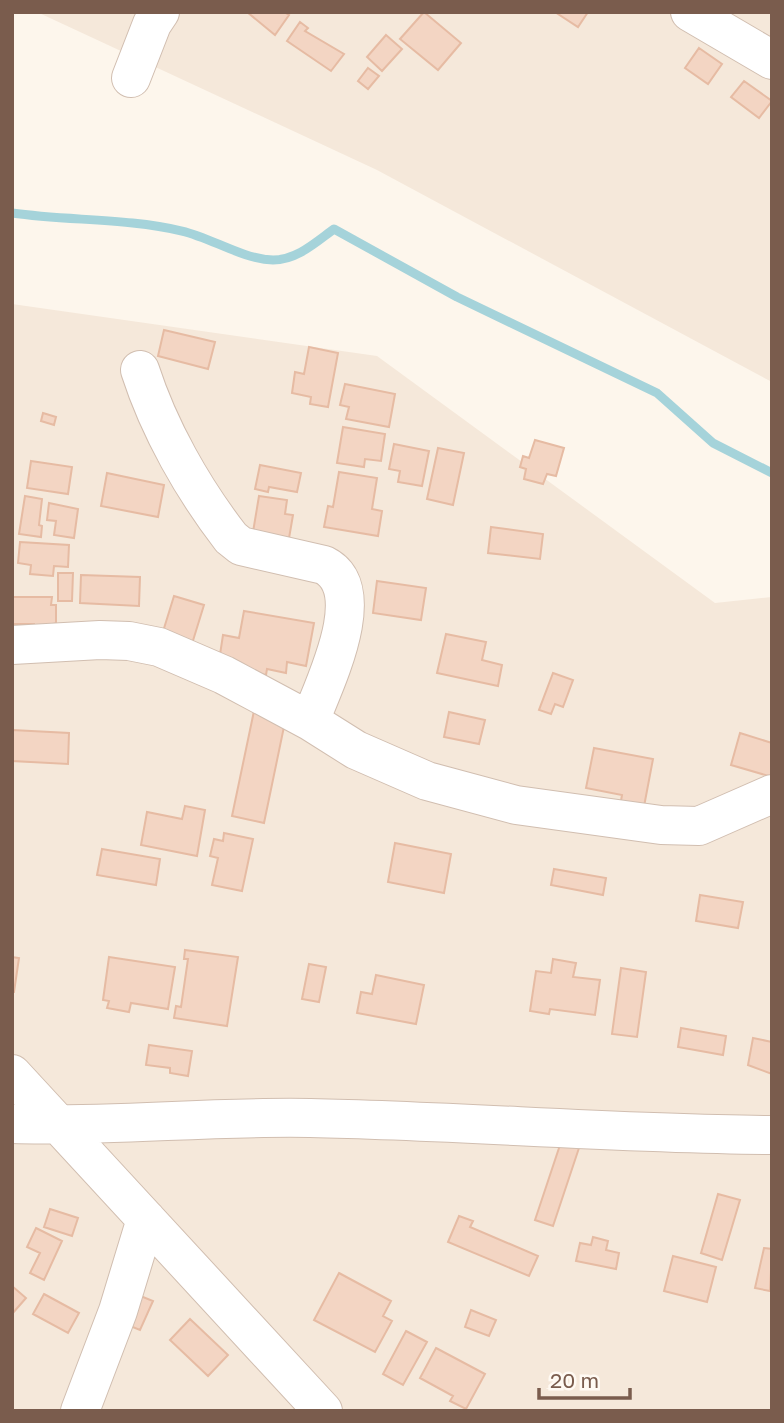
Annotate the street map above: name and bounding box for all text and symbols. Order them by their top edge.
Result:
scale bar [539,1356,630,1400]
text: 20 m [550,1367,599,1393]

